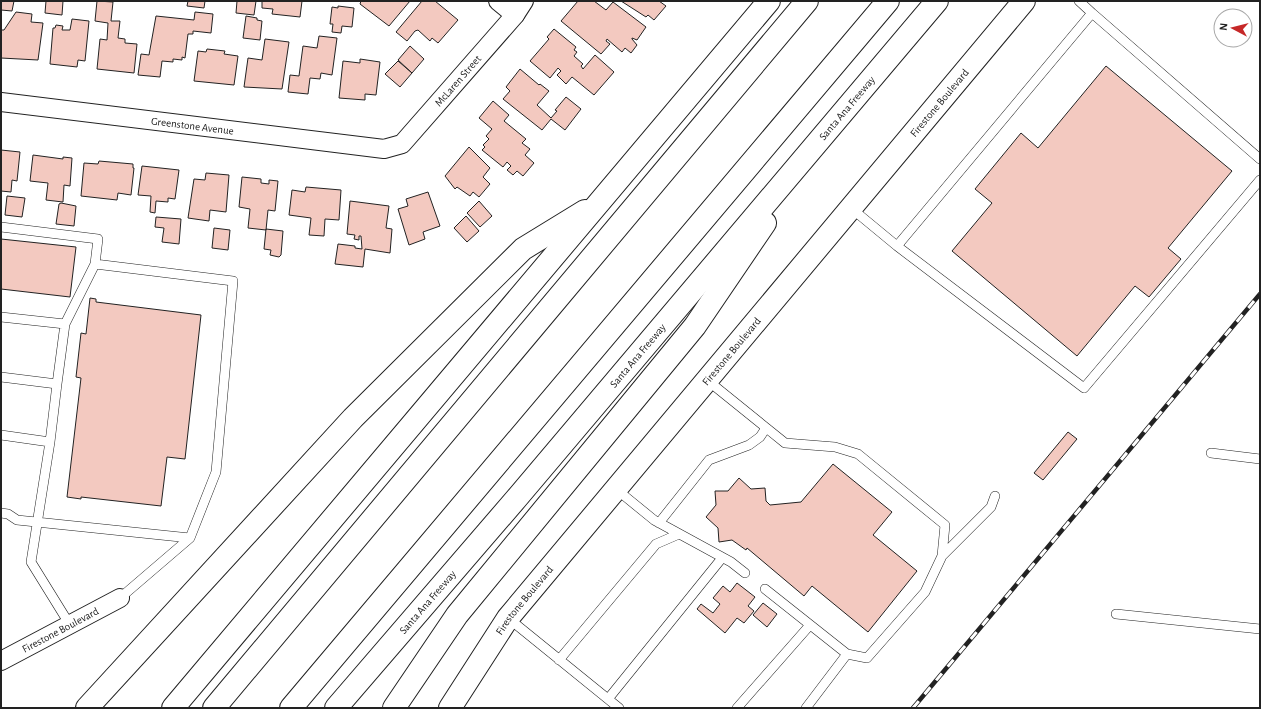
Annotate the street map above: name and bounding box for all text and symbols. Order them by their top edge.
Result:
north arrow [1213,8,1253,48]
text: N [1218,22,1229,31]
street label: McLaren Street [433,53,484,109]
street label: Firestone Boulevard [908,67,971,139]
street label: Santa Ana Freeway [817,74,877,142]
street label: Greenstone Avenue [151,115,234,137]
street label: Firestone Boulevard [700,315,763,387]
street label: Santa Ana Freeway [608,321,668,390]
street label: Firestone Boulevard [494,564,555,637]
street label: Santa Ana Freeway [397,568,458,636]
street label: Firestone Boulevard [20,605,101,655]

